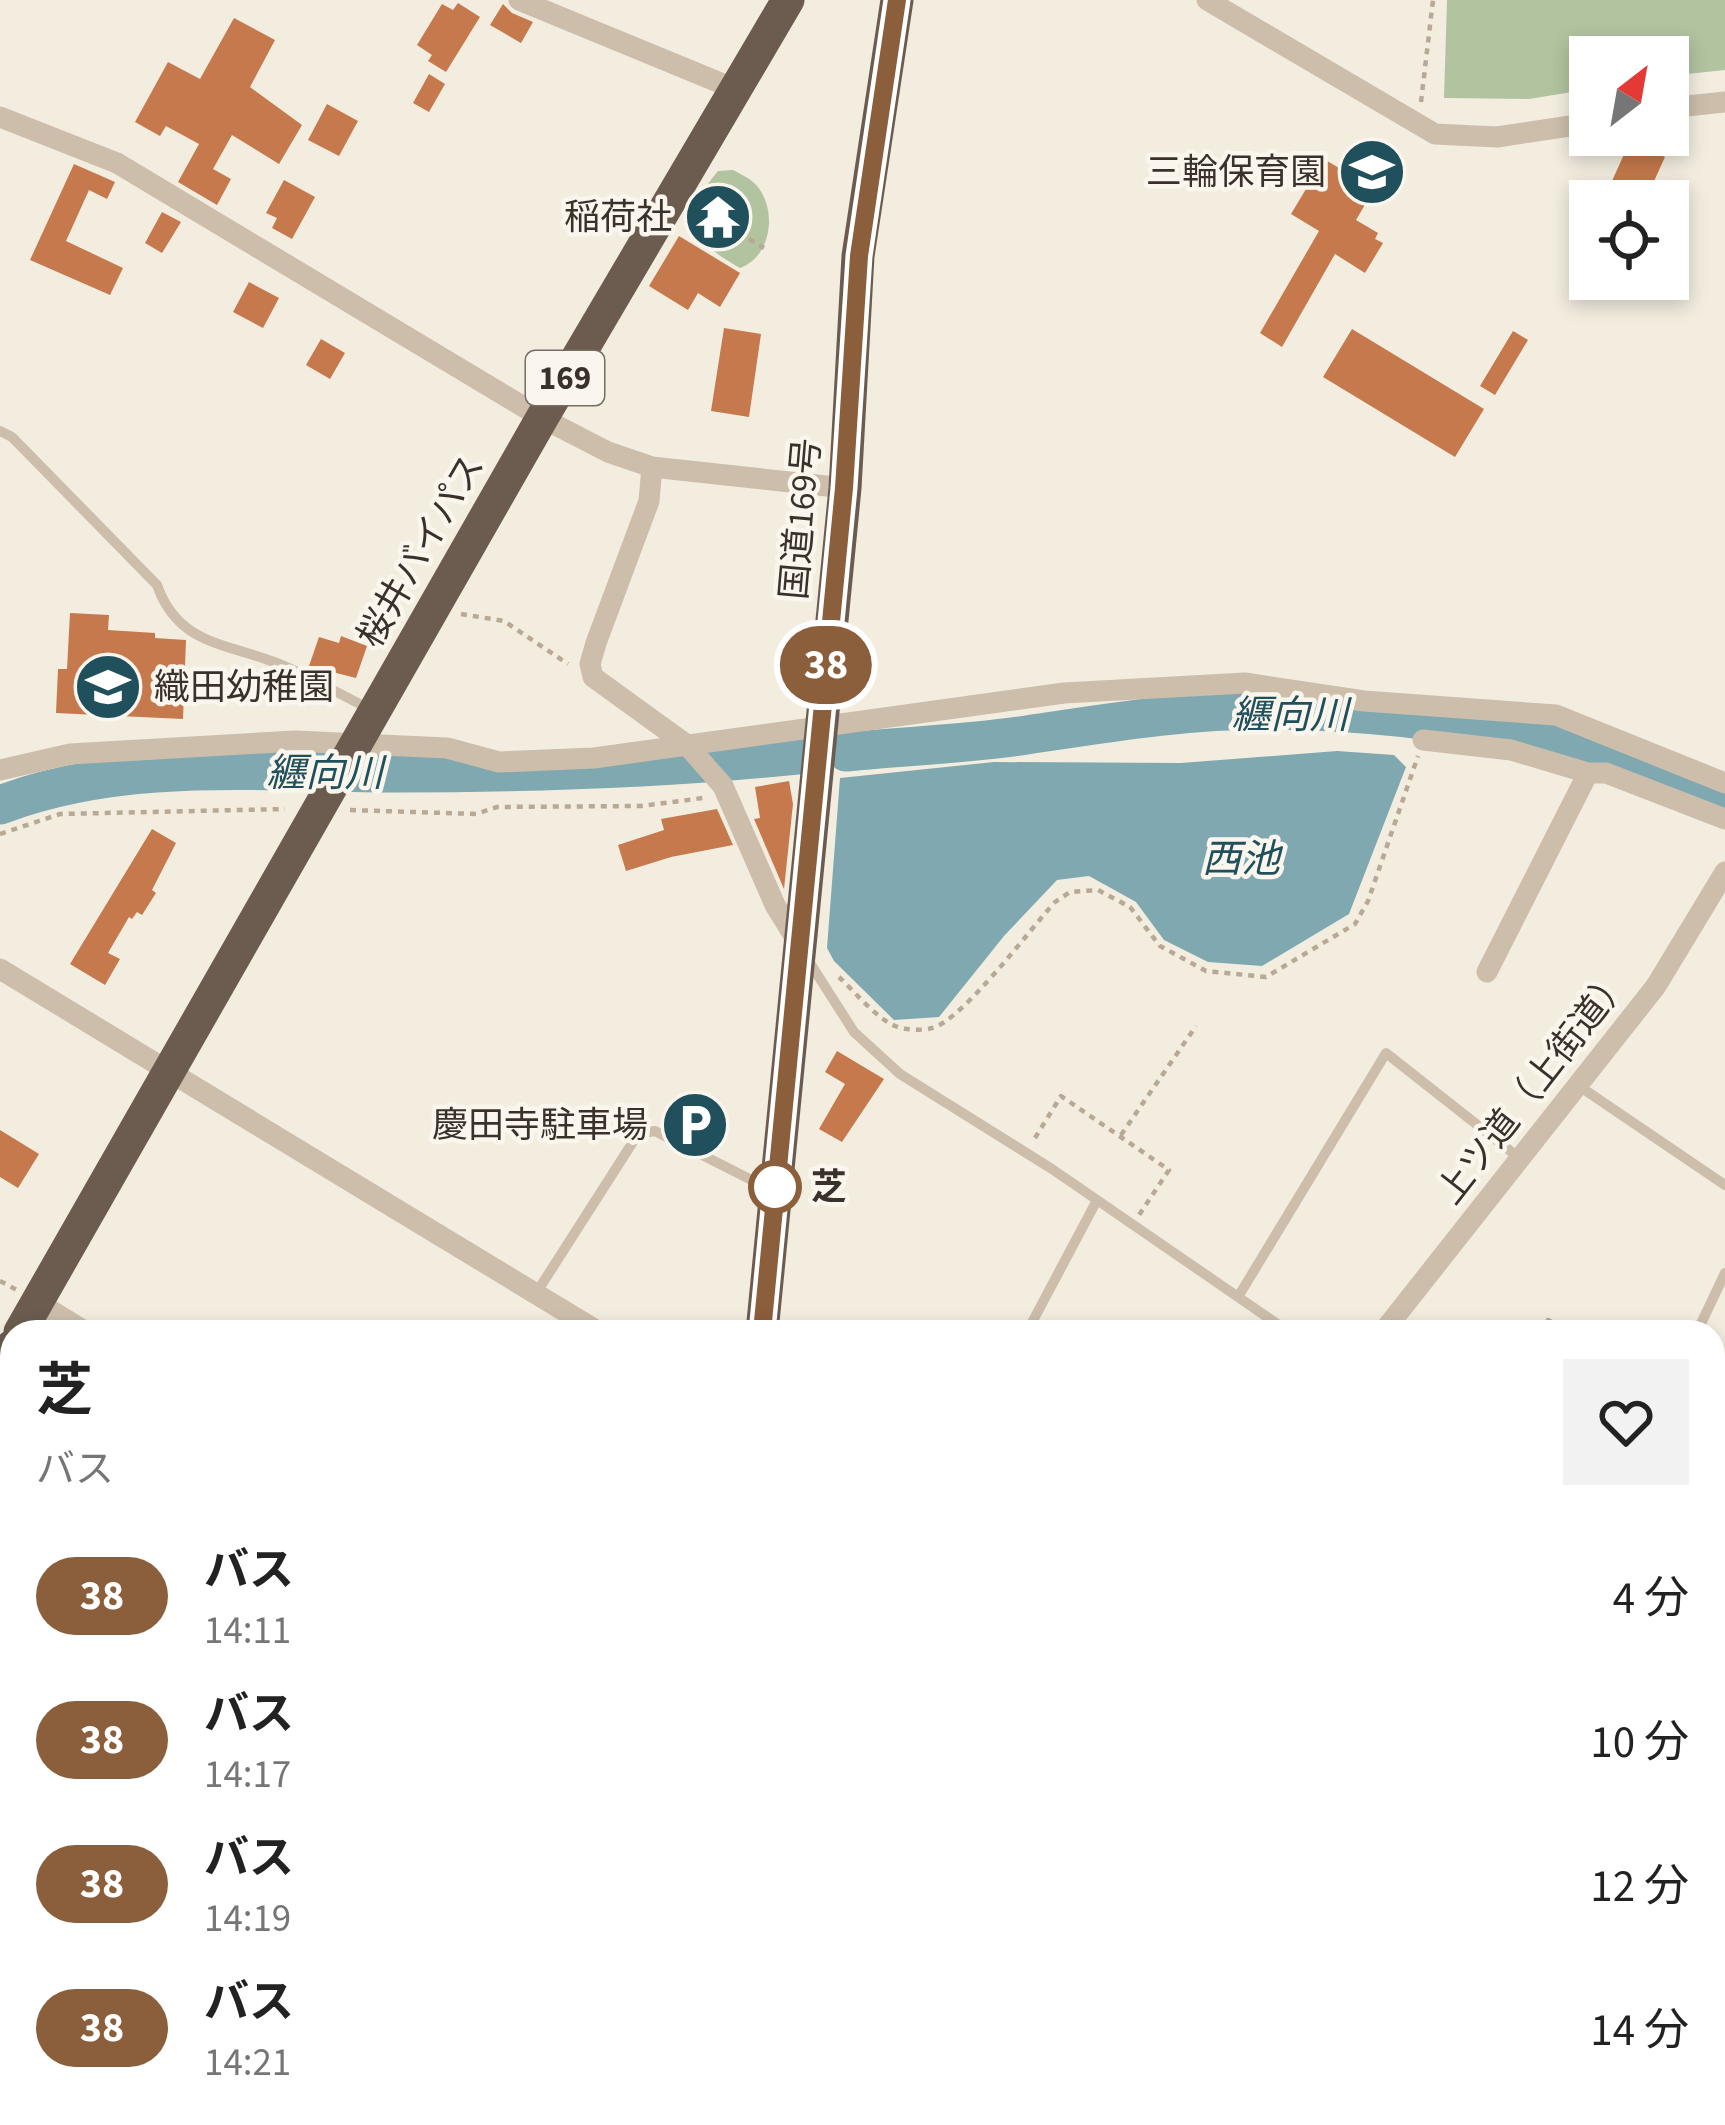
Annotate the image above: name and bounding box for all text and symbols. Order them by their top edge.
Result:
north arrow [1569,36,1689,156]
map controls [1569,36,1689,300]
school or university icon: 三輪保育園 [1337,137,1407,207]
place label: 三輪保育園 [1146,147,1326,198]
button: locate [1569,180,1689,300]
temple icon: 稲荷社 [683,182,753,252]
place label: 稲荷社 [564,192,672,243]
road number: 169 [526,351,604,405]
street label: 国道169号 [769,436,833,602]
street label: 桜井バイパス [345,445,497,657]
line badge: 38 [772,626,880,704]
text: 38 [804,635,848,695]
school or university icon: 織田幼稚園 [73,652,143,722]
place label: 織田幼稚園 [154,662,334,713]
water label: 纒向川 [1231,688,1352,744]
water label: 纒向川 [266,746,387,802]
water label: 西池 [1202,832,1284,888]
street label: 上ツ道（上街道） [1425,957,1643,1215]
parking icon: 慶田寺駐車場 [660,1090,730,1160]
place label: 慶田寺駐車場 [432,1100,648,1151]
marker: 芝 [750,1162,800,1212]
place label: 芝 [811,1162,847,1213]
text: 芝 [36,1351,93,1432]
button: heart [1563,1359,1689,1485]
text: バス [36,1442,114,1498]
text: バス [204,1539,294,1603]
text: 38 [80,1566,124,1626]
text: 4 分 [1613,1567,1689,1631]
text: 14:11 [204,1603,291,1659]
text: バス [204,1683,294,1747]
text: 38 [80,1710,124,1770]
text: 10 分 [1590,1711,1689,1775]
text: 14:17 [204,1747,291,1803]
text: バス [204,1827,294,1891]
text: 38 [80,1854,124,1914]
text: 12 分 [1590,1855,1689,1919]
text: 14:19 [204,1891,291,1947]
text: バス [204,1971,294,2035]
text: 38 [80,1998,124,2058]
text: 14 分 [1590,1999,1689,2063]
text: 14:21 [204,2035,291,2091]

